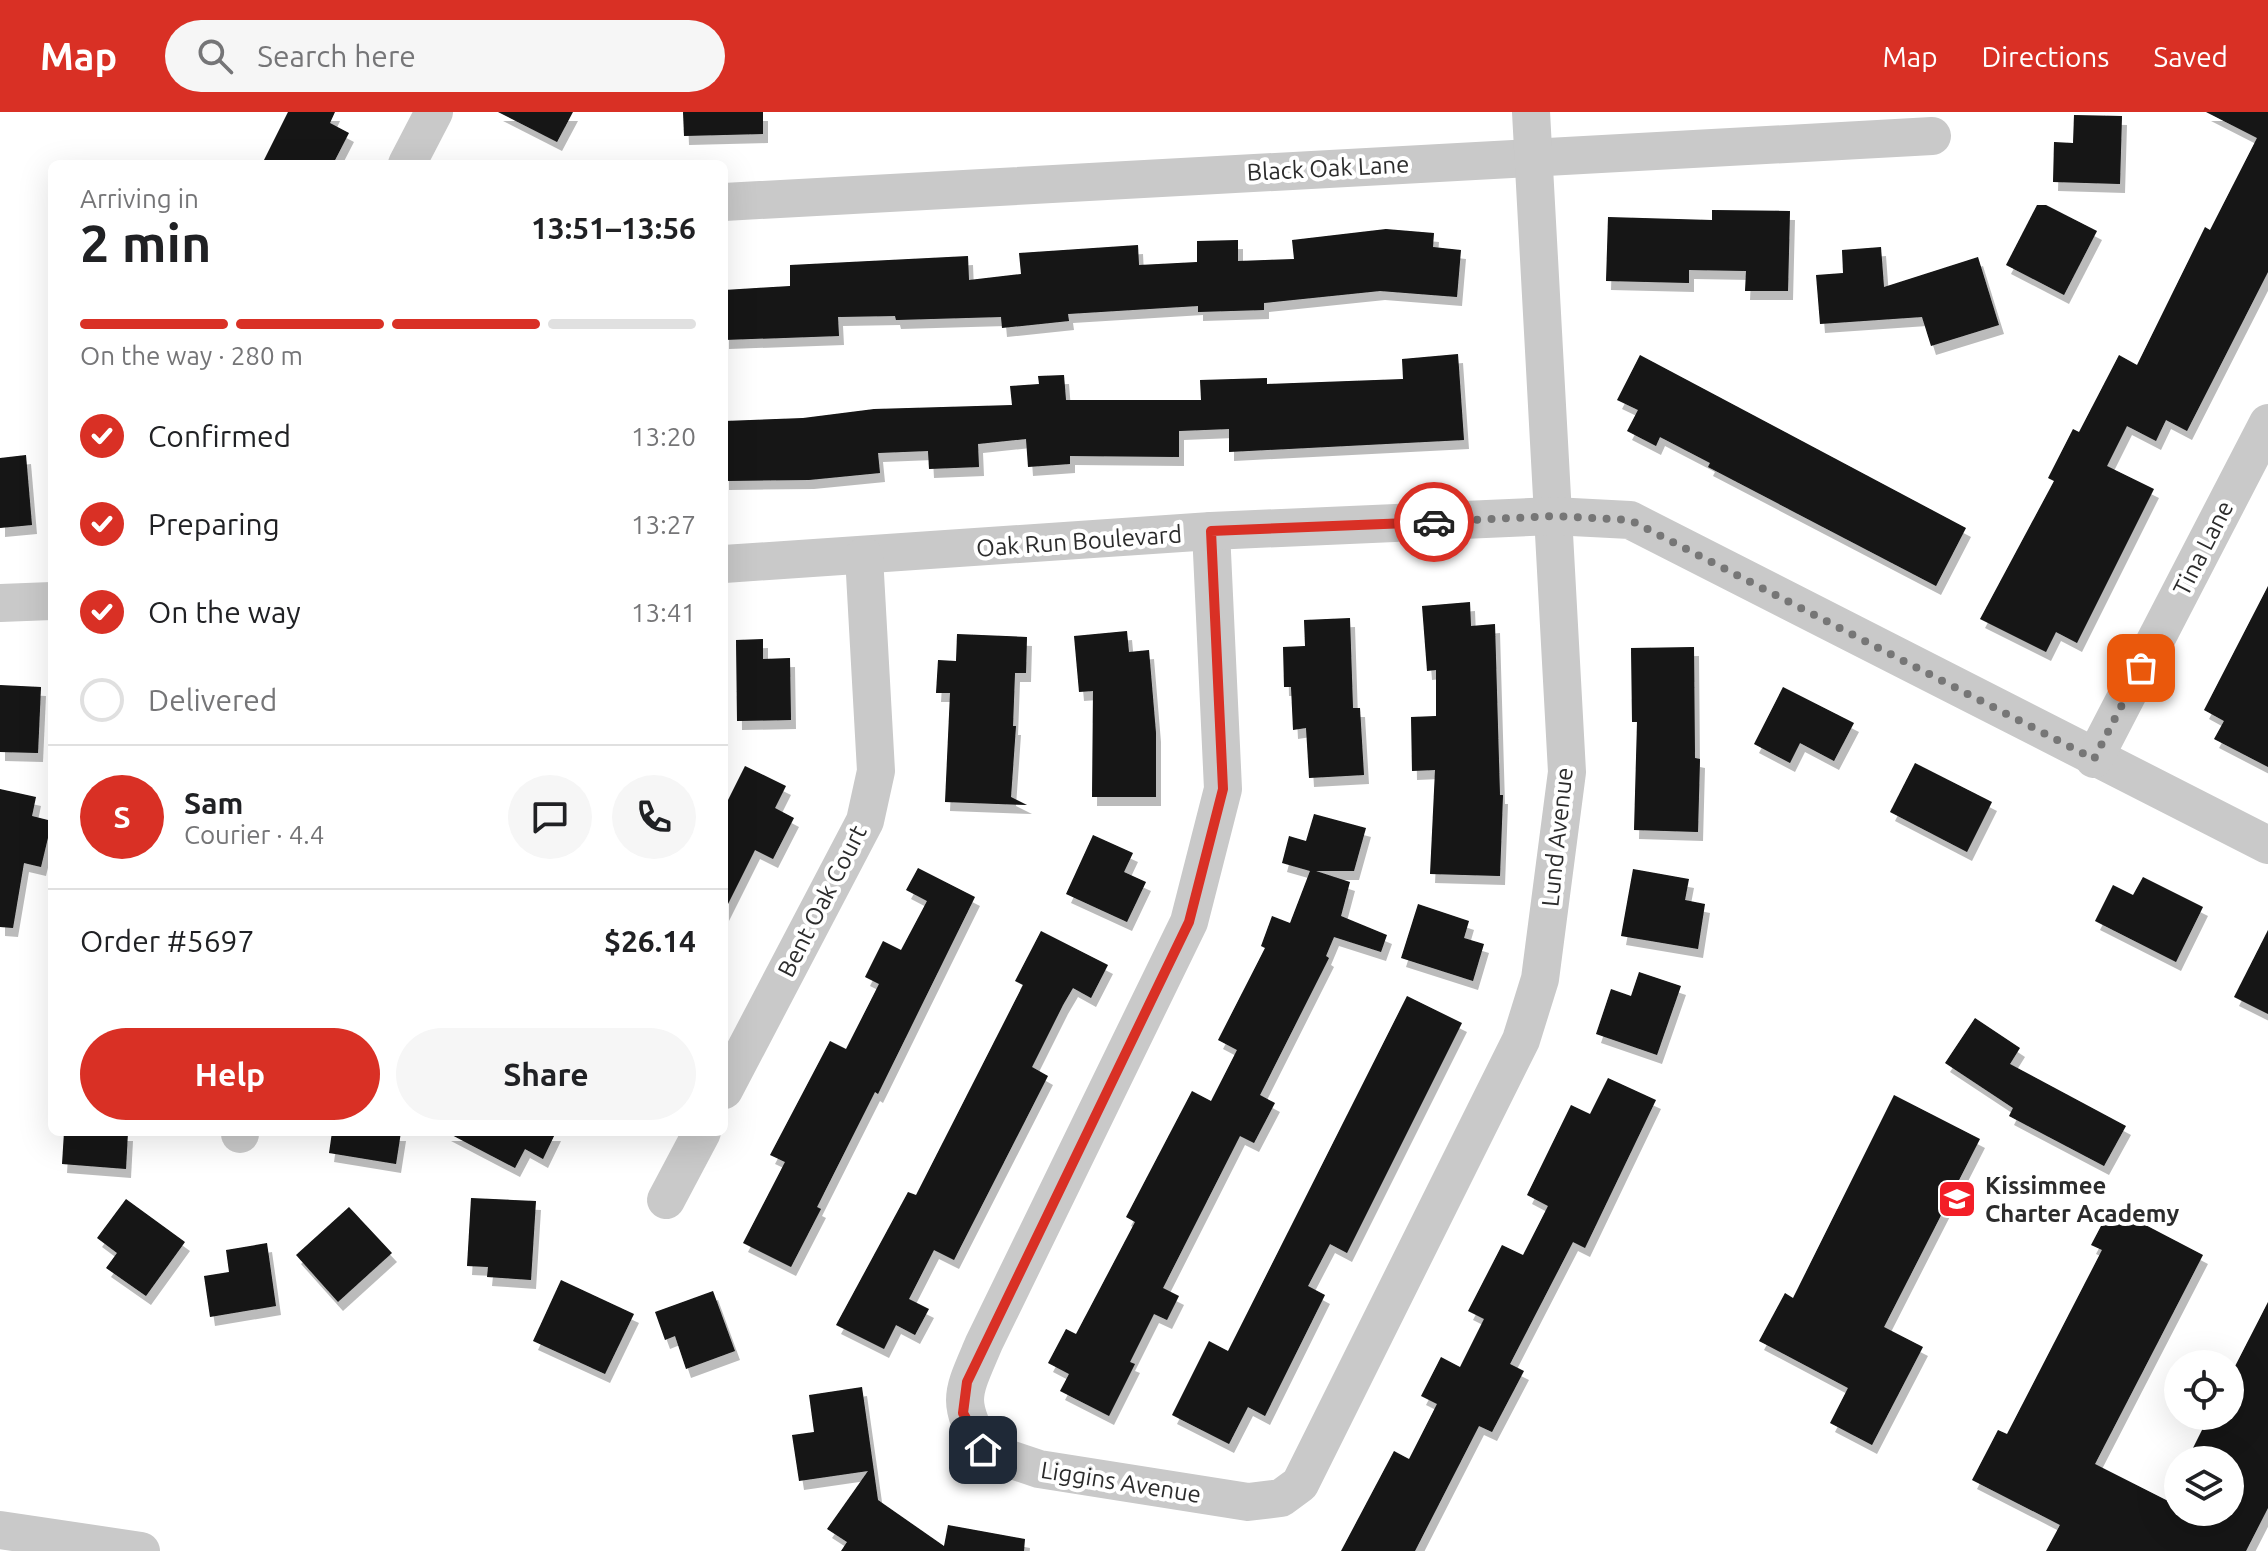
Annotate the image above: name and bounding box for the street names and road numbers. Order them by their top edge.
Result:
street label: Black Oak Lane [1246,150,1410,186]
street label: Tina Lane [2168,496,2238,600]
street label: Oak Run Boulevard [975,520,1183,562]
street label: Lund Avenue [1536,766,1578,908]
street label: Bent Oak Court [772,820,872,981]
street label: Liggins Avenue [1039,1456,1203,1508]

